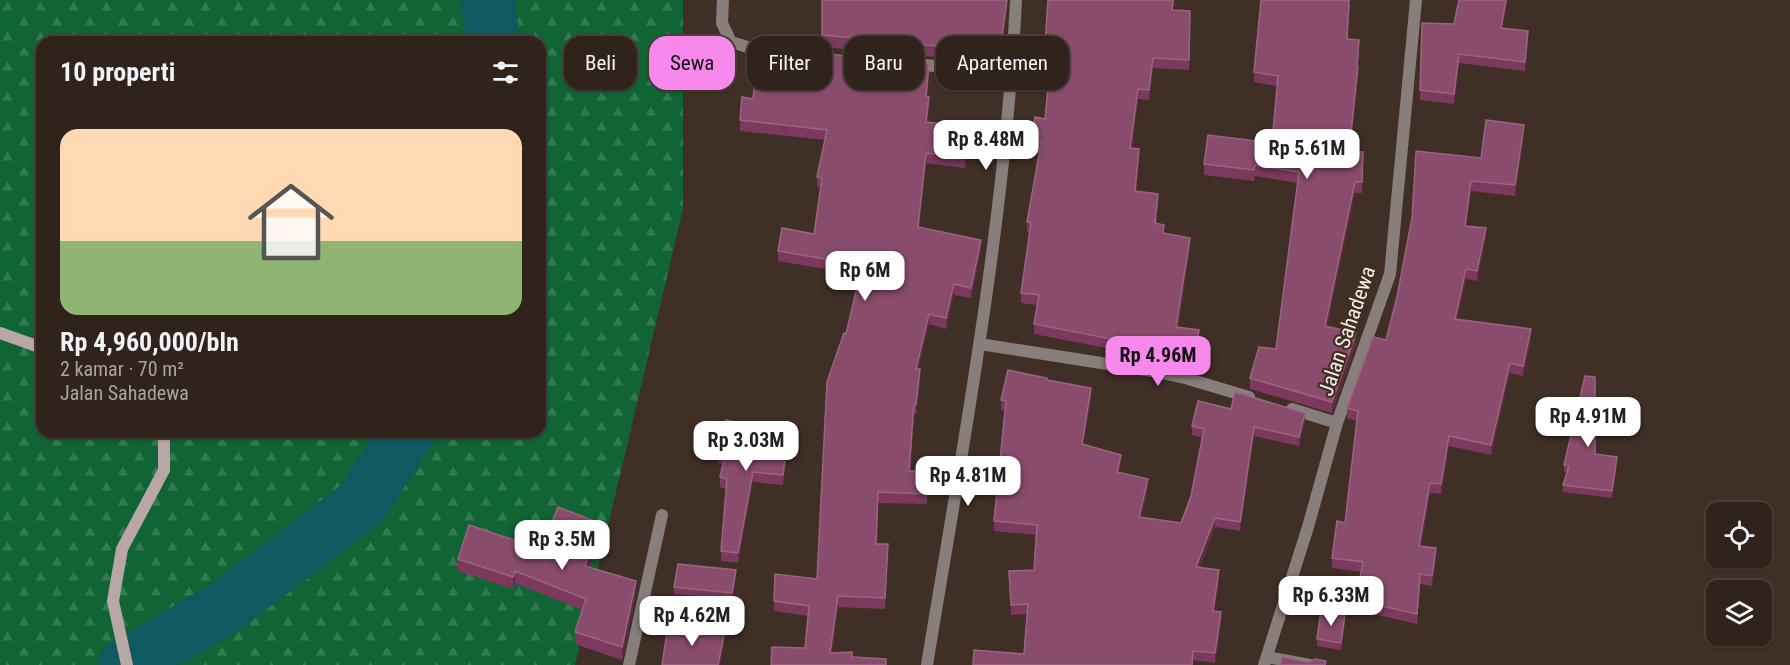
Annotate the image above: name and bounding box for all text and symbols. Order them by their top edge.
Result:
chip: Beli [564,36,637,90]
chip: Sewa [649,36,735,90]
chip: Filter [747,36,832,90]
chip: Baru [844,36,924,90]
chip: Apartemen [936,36,1069,90]
icon: filters [489,56,522,89]
text: 10 properti [60,57,175,87]
pin: Rp 8.48M [924,120,1048,171]
text: Rp 8.48M [948,127,1024,151]
pin: Rp 5.61M [1245,129,1369,180]
text: Rp 5.61M [1269,136,1345,160]
icon: home [237,168,345,276]
pin: Rp 6M [823,251,907,302]
text: Rp 6M [840,258,890,282]
street label: Jalan Sahadewa [1314,263,1380,399]
text: Rp 4,960,000/bln [60,327,239,357]
pin: Rp 4.96M [1096,336,1220,387]
text: Rp 4.96M [1120,343,1196,367]
text: 2 kamar · 70 m² [60,357,184,381]
text: Jalan Sahadewa [60,381,189,405]
pin: Rp 4.91M [1526,397,1650,448]
text: Rp 4.91M [1550,404,1626,428]
pin: Rp 3.03M [684,421,808,472]
text: Rp 3.03M [708,428,784,452]
pin: Rp 4.81M [906,456,1030,507]
text: Rp 4.81M [930,463,1006,487]
map controls [1706,502,1772,646]
button: locate [1706,502,1772,568]
pin: Rp 3.5M [507,520,617,571]
text: Rp 3.5M [529,527,595,551]
pin: Rp 6.33M [1269,576,1393,627]
button: layers [1706,580,1772,646]
text: Rp 6.33M [1293,583,1369,607]
pin: Rp 4.62M [630,596,754,647]
text: Rp 4.62M [654,603,730,627]

